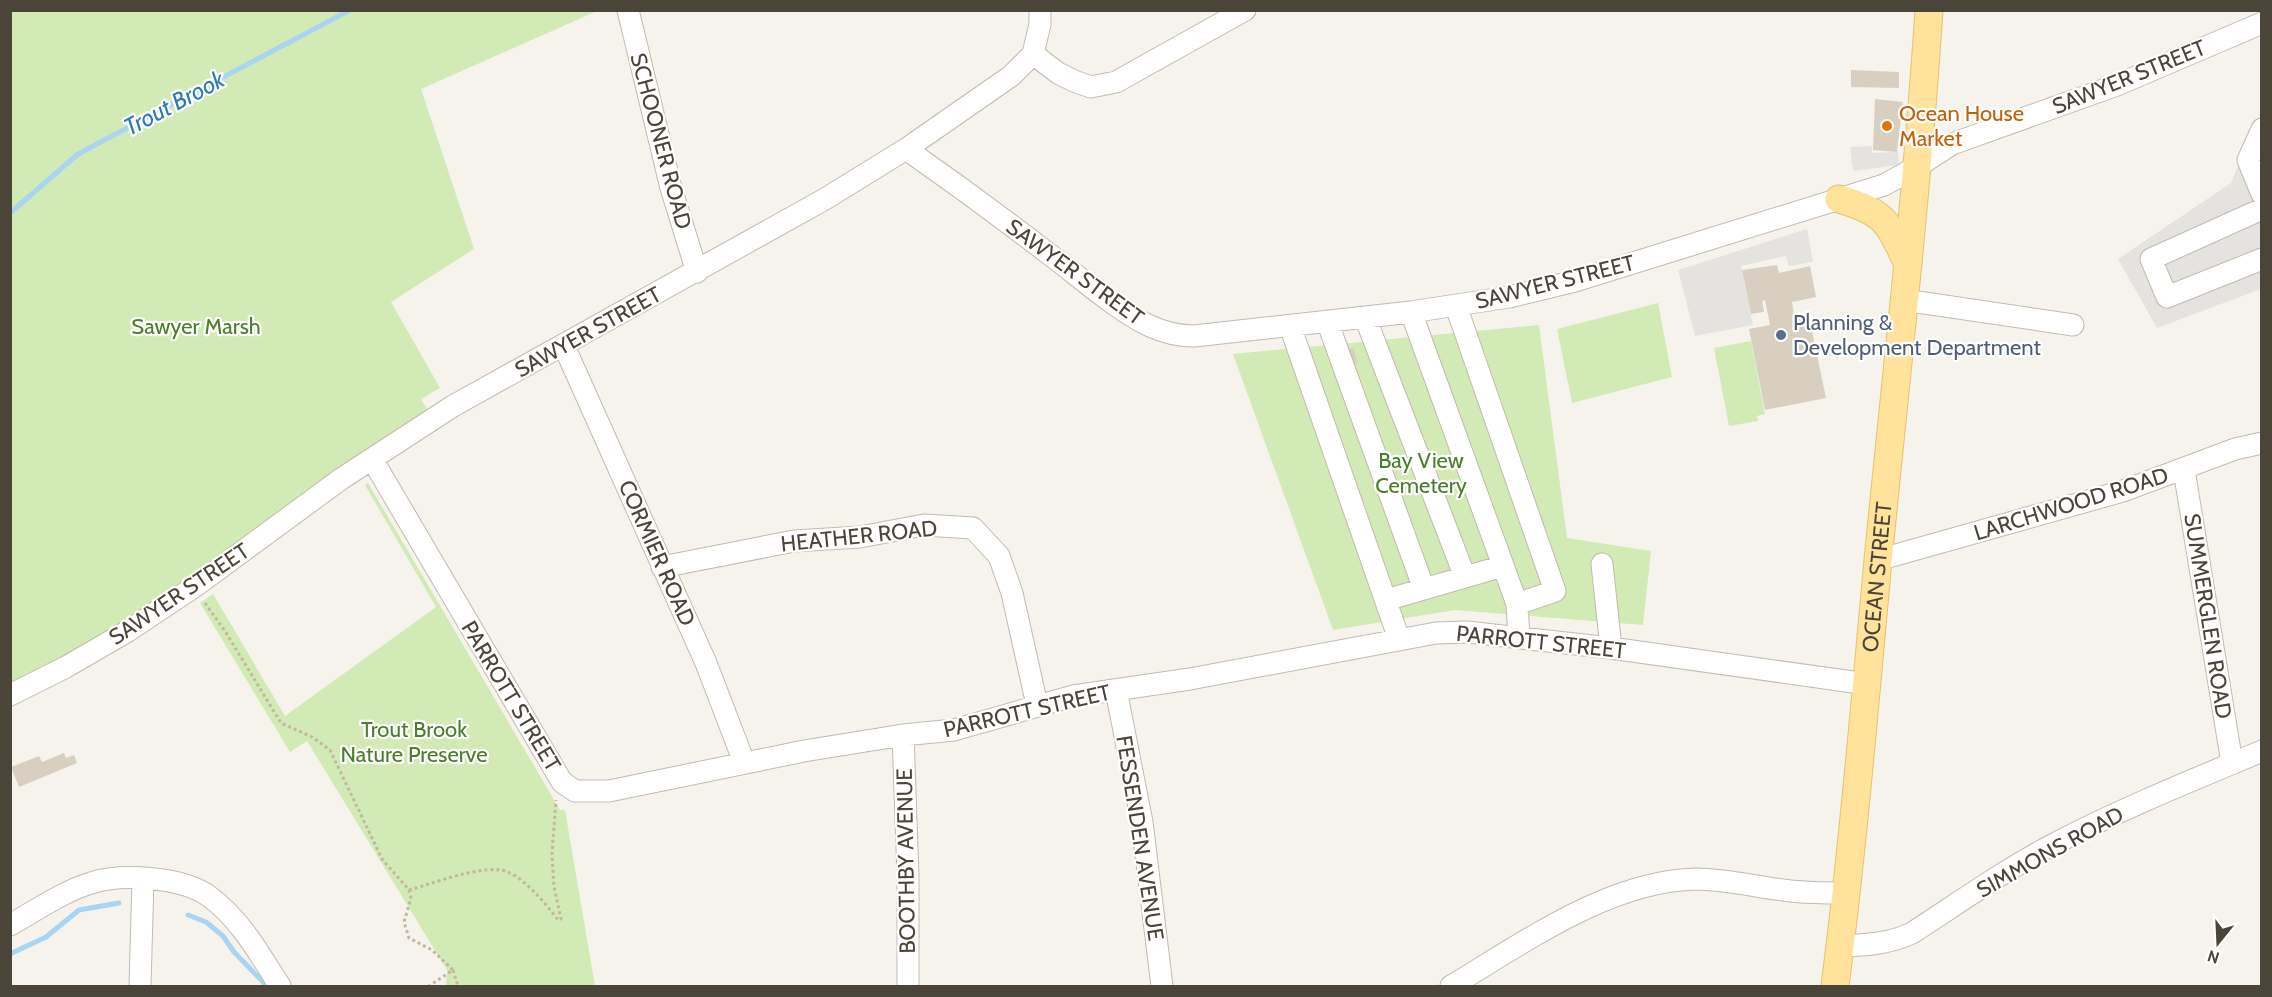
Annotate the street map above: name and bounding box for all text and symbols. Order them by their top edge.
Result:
street label: SAWYER STREET [2048,34,2210,120]
street label: SCHOONER ROAD [625,50,697,232]
water label: Trout Brook [119,64,230,142]
place label: Ocean House Market [1899,100,2024,152]
marker: Ocean House Market [1880,119,1894,133]
street label: SAWYER STREET [1001,213,1149,331]
street label: SAWYER STREET [1473,249,1638,315]
street label: SAWYER STREET [510,280,666,383]
place label: Planning & Development Department [1793,309,2041,361]
park label: Sawyer Marsh [131,313,261,340]
marker: Planning & Development Department [1774,328,1788,342]
park label: Bay View Cemetery [1375,447,1467,499]
street label: LARCHWOOD ROAD [1971,462,2171,546]
street label: CORMIER ROAD [613,476,701,630]
street label: OCEAN STREET [1856,501,1897,653]
street label: SUMMERGLEN ROAD [2178,511,2238,721]
street label: HEATHER ROAD [779,514,939,558]
street label: SAWYER STREET [104,537,254,651]
street label: PARROTT STREET [456,616,567,776]
street label: PARROTT STREET [1455,620,1627,664]
street label: PARROTT STREET [941,679,1113,743]
park label: Trout Brook Nature Preserve [341,716,487,768]
street label: FESSENDEN AVENUE [1110,733,1170,943]
street label: BOOTHBY AVENUE [891,768,921,954]
street label: SIMMONS ROAD [1972,801,2128,903]
north arrow [2188,913,2248,973]
text: N [2205,946,2222,968]

